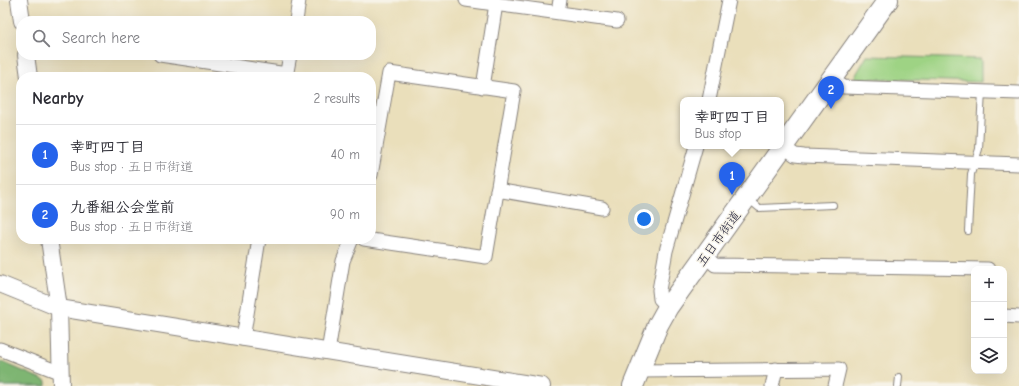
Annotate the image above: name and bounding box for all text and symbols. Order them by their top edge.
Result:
search box [16,16,376,60]
icon: search [30,27,52,49]
text: Search here [62,29,140,47]
pin: 2 [818,76,844,109]
text: Nearby [32,89,83,108]
text: 2 results [313,91,360,106]
popup [680,97,784,149]
text: 幸町四丁目 [694,108,770,126]
text: Bus stop [694,126,741,141]
text: 幸町四丁目 [70,138,145,156]
text: 1 [42,147,48,162]
text: 40 m [331,147,360,162]
text: Bus stop · 五日市街道 [70,159,193,174]
pin: 1 [719,162,745,195]
text: 九番組公会堂前 [70,198,175,216]
text: 2 [42,207,48,222]
text: 90 m [330,207,360,222]
street label: 五日市街道 [693,208,744,269]
your location [634,209,654,229]
text: Bus stop · 五日市街道 [70,219,193,234]
map controls [971,266,1007,374]
button: + [971,266,1007,302]
button: − [971,302,1007,338]
button: layers [971,338,1007,374]

